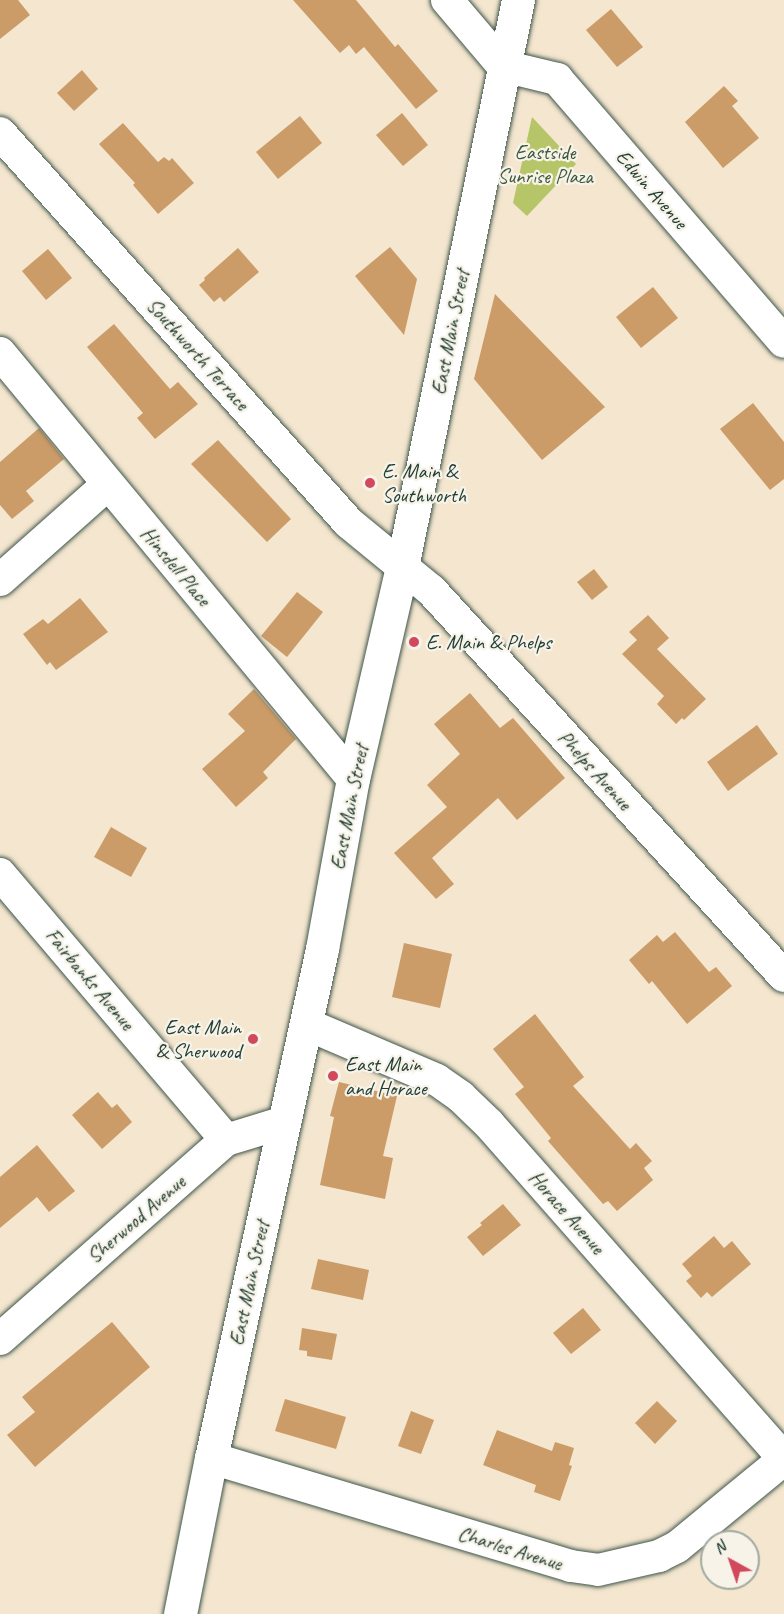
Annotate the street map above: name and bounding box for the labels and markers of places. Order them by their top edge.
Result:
place label: E. Main & Southworth [382,458,466,508]
marker: E. Main & Southworth [363,476,377,490]
place label: E. Main & Phelps [426,629,551,655]
marker: E. Main & Phelps [407,635,421,649]
place label: East Main & Sherwood [155,1014,241,1064]
marker: East Main & Sherwood [246,1032,260,1046]
place label: East Main and Horace [345,1051,426,1101]
marker: East Main and Horace [326,1069,340,1083]

